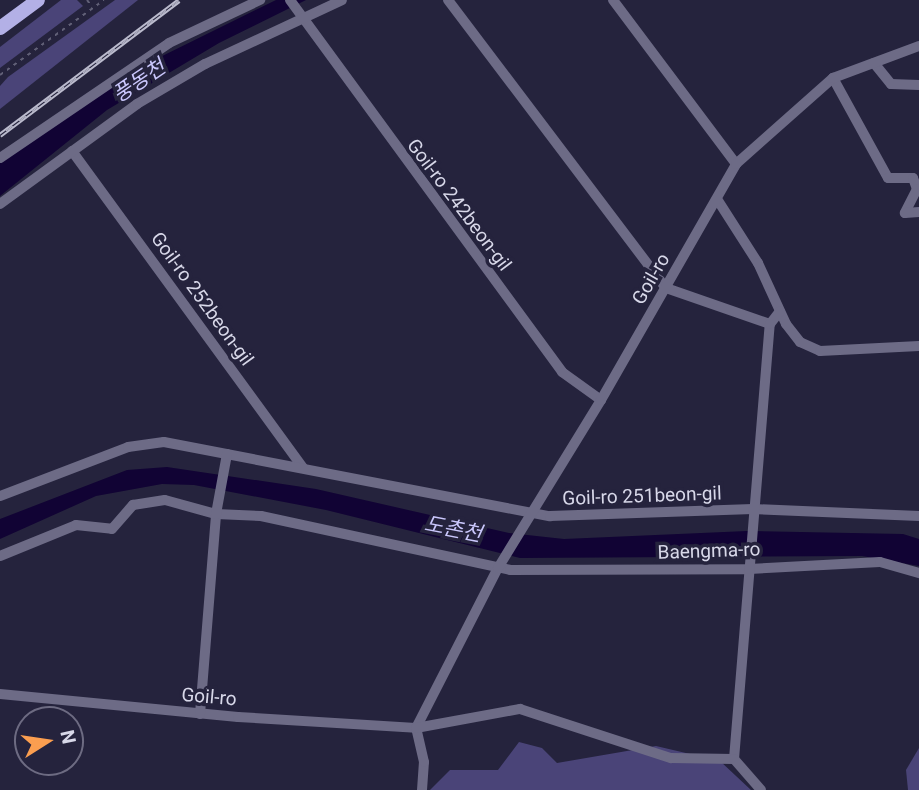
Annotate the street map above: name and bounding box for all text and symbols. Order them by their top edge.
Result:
water label: 풍동천 [108,54,170,108]
street label: Goil-ro 242beon-gil [402,135,516,275]
street label: Goil-ro 252beon-gil [146,228,258,370]
street label: Goil-ro [627,249,675,309]
street label: Goil-ro 251beon-gil [562,482,722,510]
water label: 도촌천 [422,511,484,547]
street label: Baengma-ro [657,538,761,564]
street label: Goil-ro [180,683,238,711]
north arrow [14,706,84,776]
text: N [55,728,81,746]

